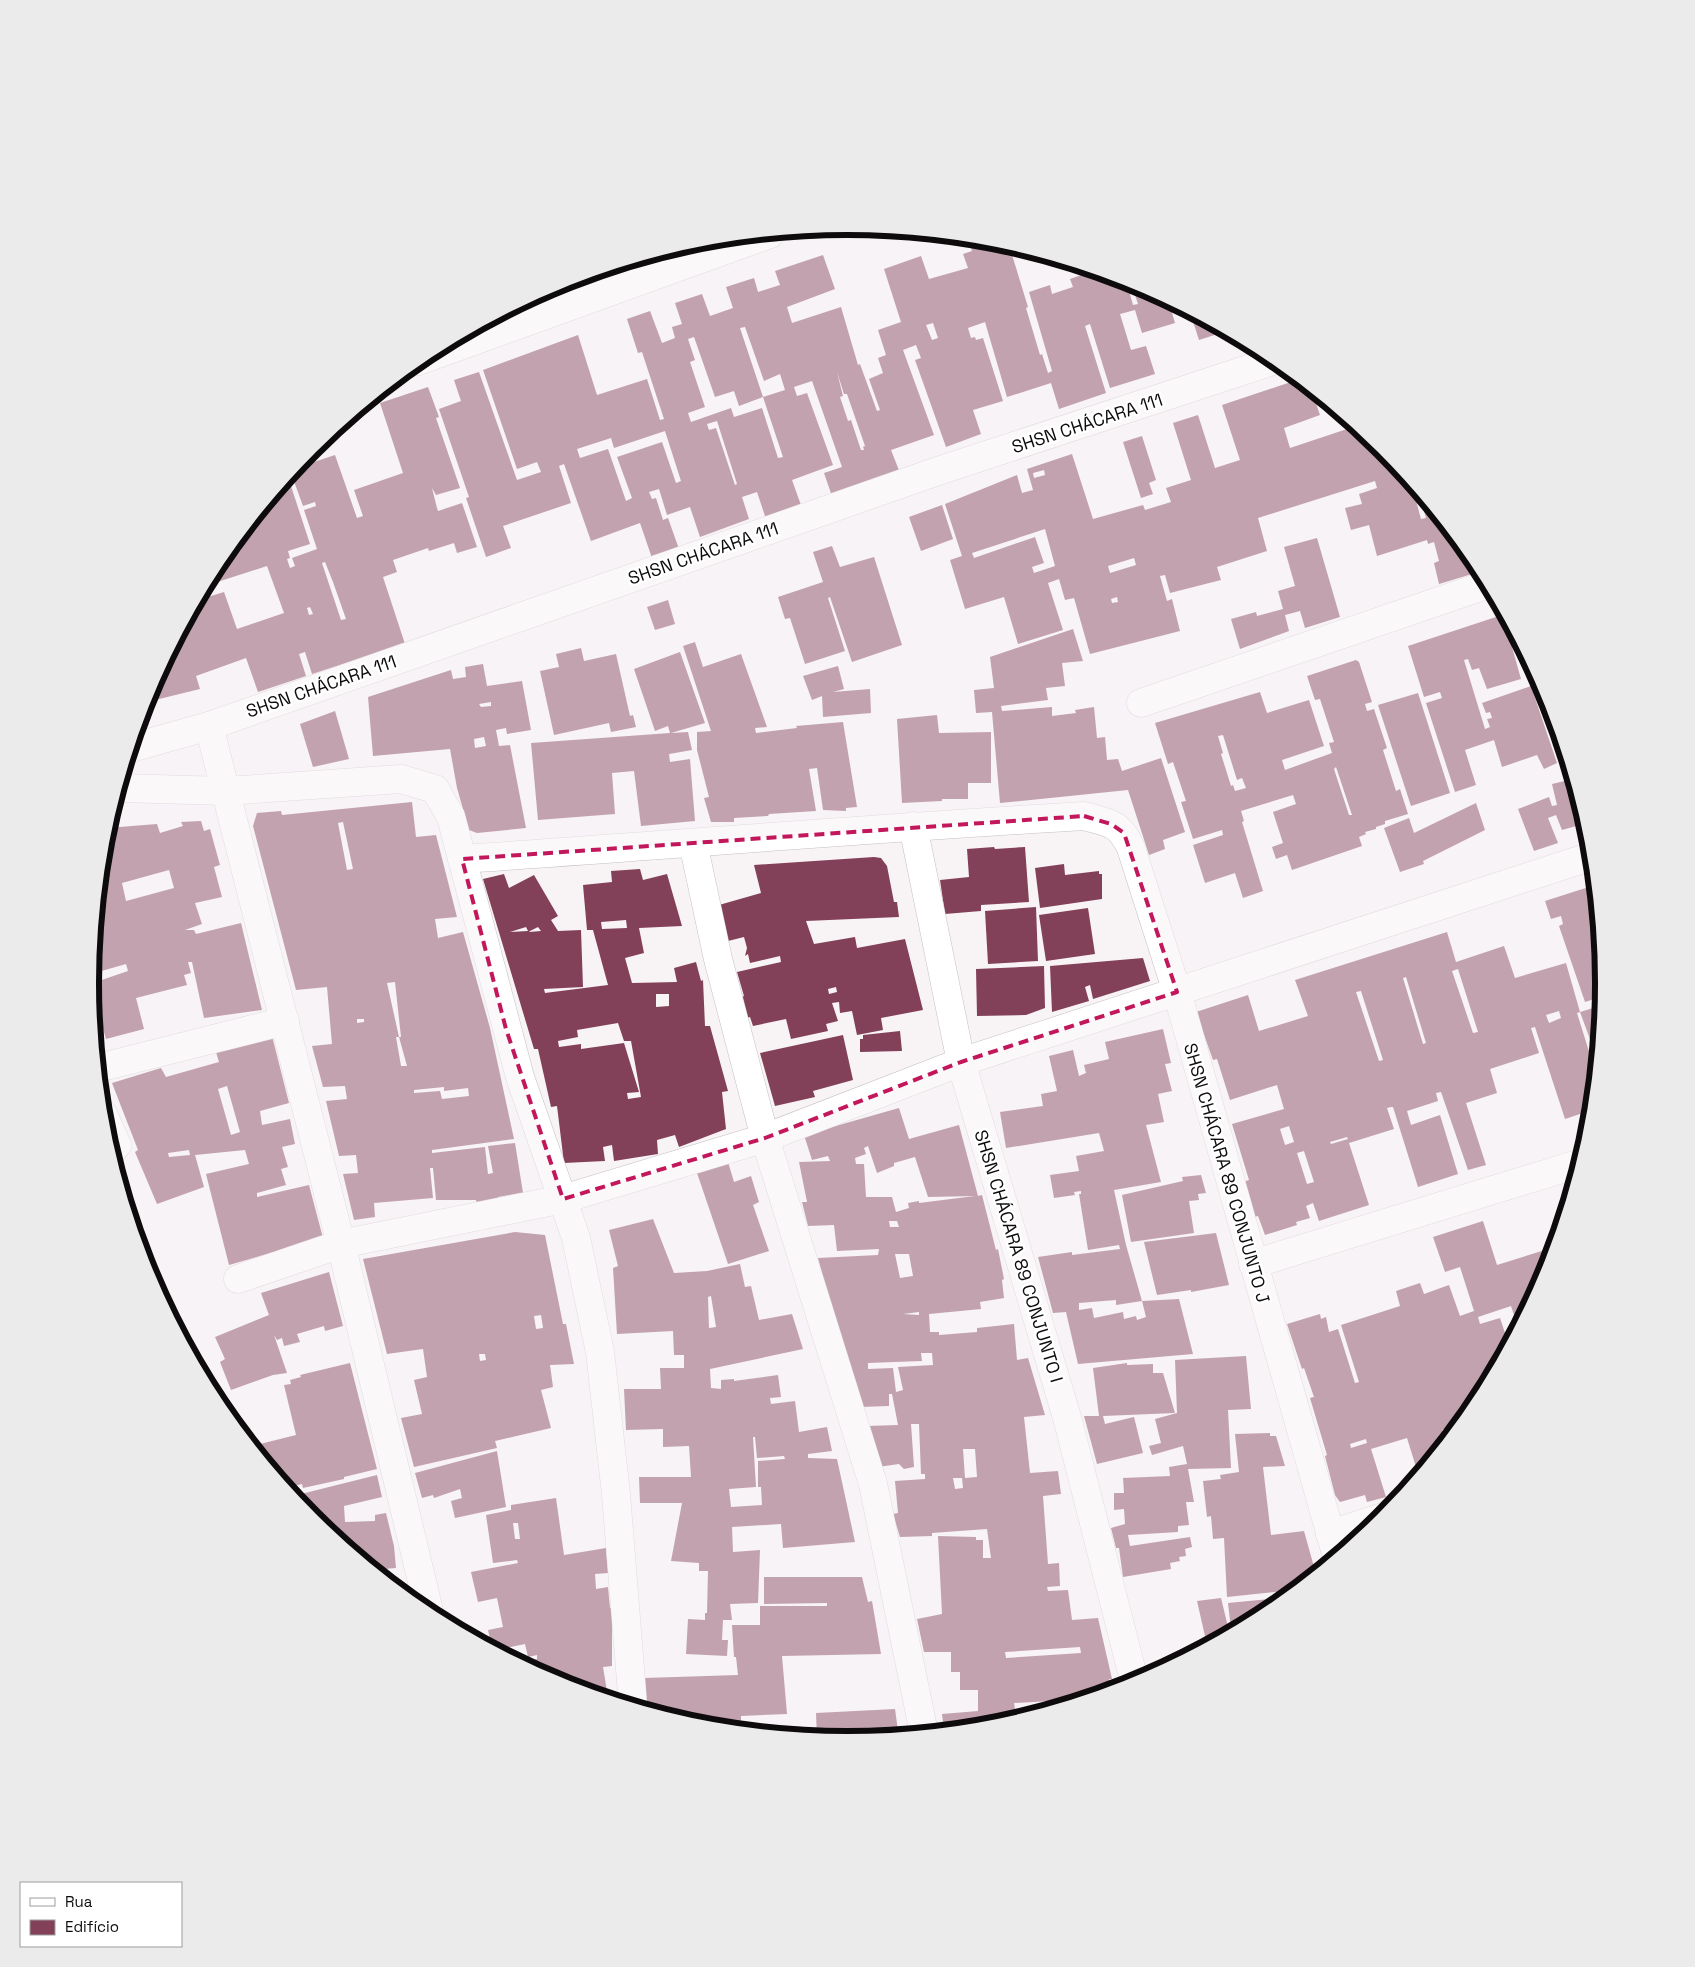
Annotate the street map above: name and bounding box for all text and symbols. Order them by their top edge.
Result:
street label: SHSN CHÁCARA 111 [1009,388,1165,458]
street label: SHSN CHÁCARA 111 [625,517,781,589]
street label: SHSN CHÁCARA 111 [243,650,399,722]
street label: SHSN CHÁCARA 89 CONJUNTO J [1179,1040,1275,1306]
street label: SHSN CHÁCARA 89 CONJUNTO I [970,1127,1068,1385]
legend [20,1882,182,1947]
text: Rua [65,1892,93,1911]
text: Edifício [65,1917,119,1936]

